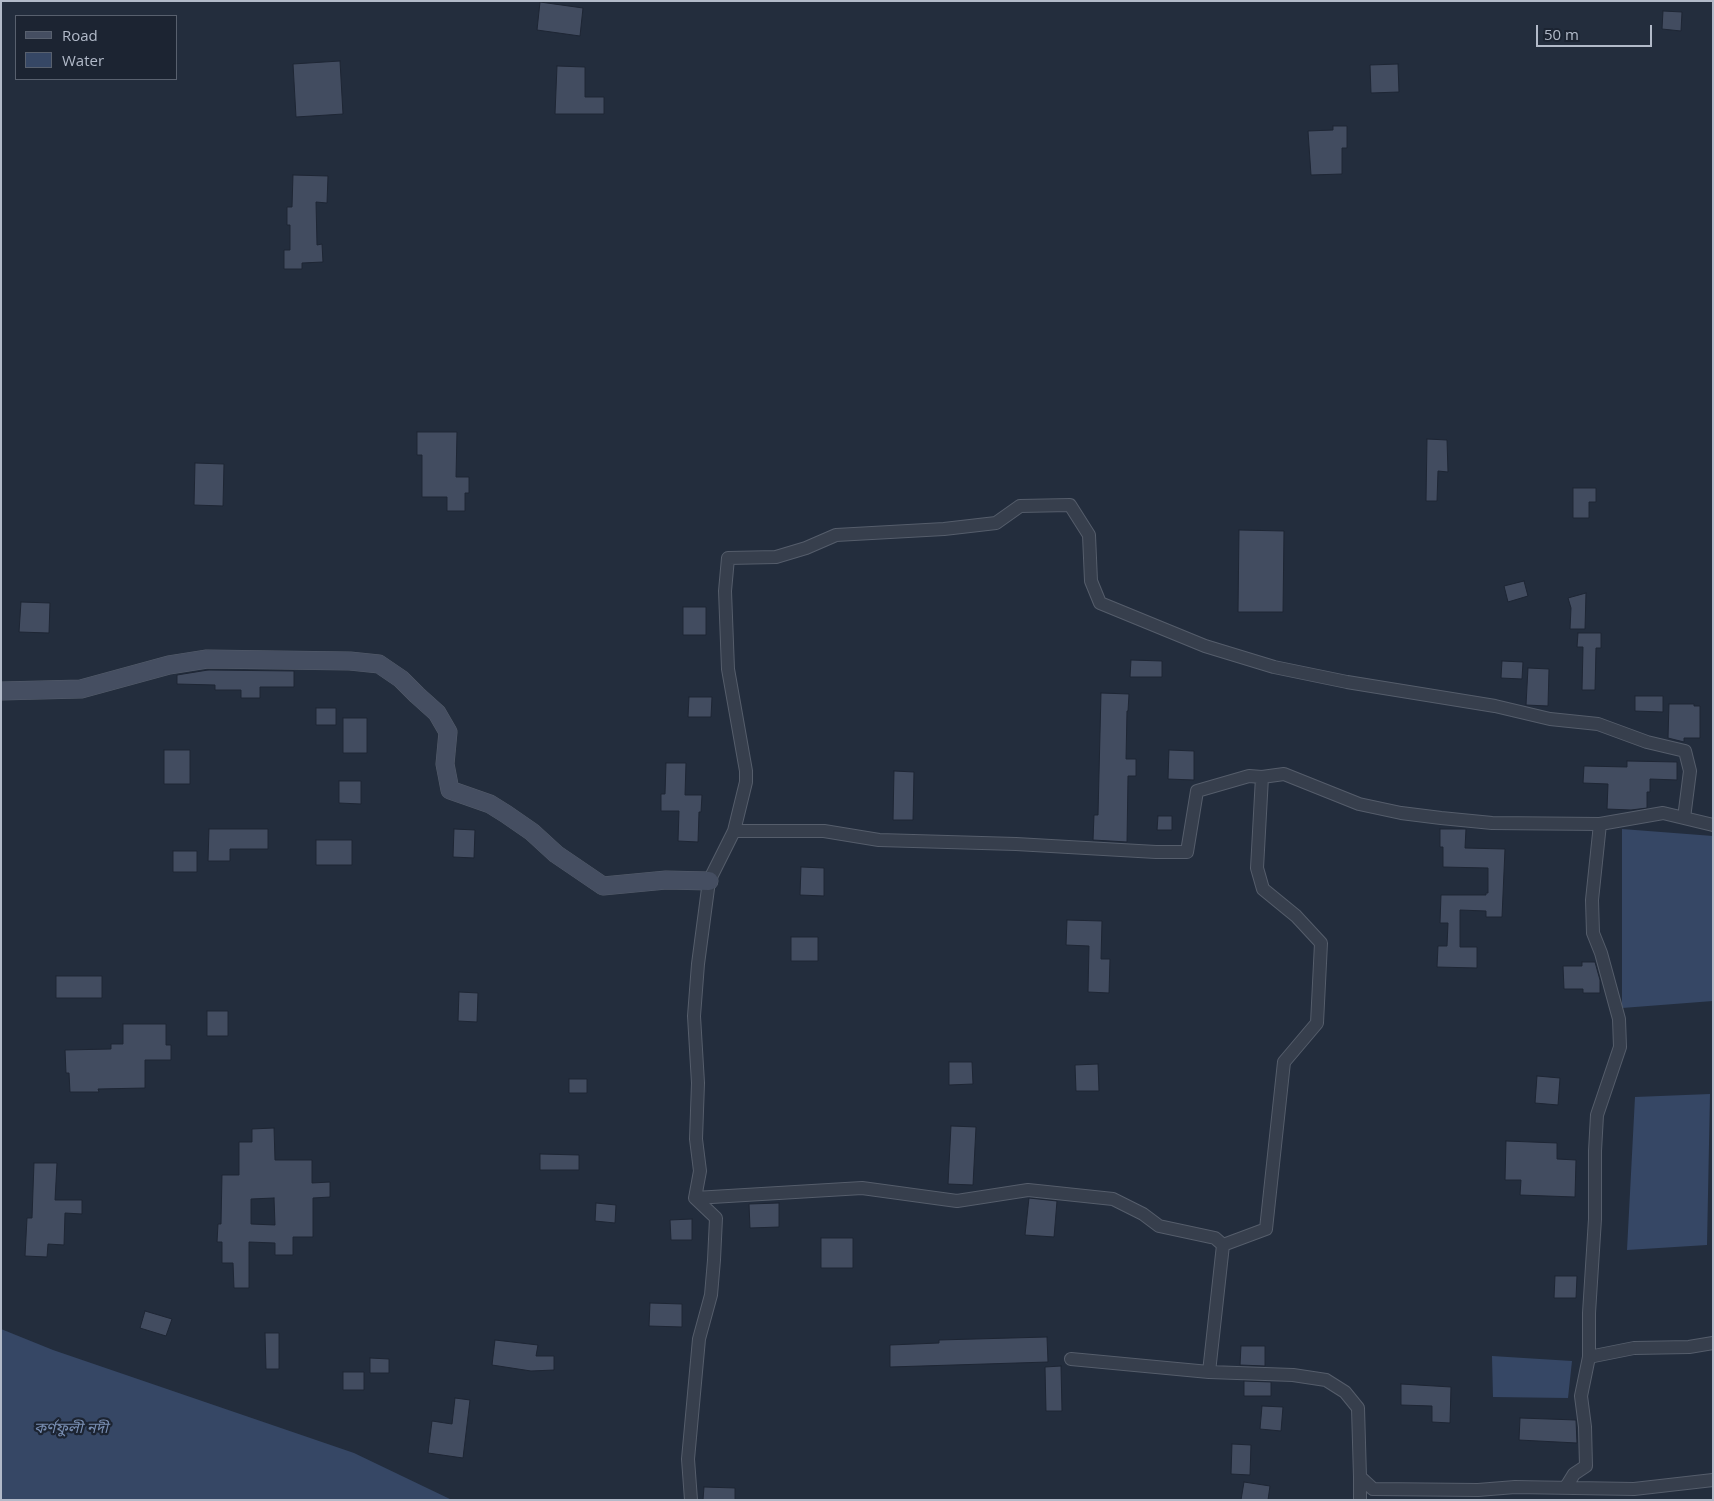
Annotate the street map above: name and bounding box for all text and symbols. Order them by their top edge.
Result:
legend [15,15,178,80]
scale bar [1539,15,1655,47]
text: 50 m [1544,24,1579,44]
text: Road [62,25,98,45]
text: Water [62,50,104,70]
water label: কর্ণফুলী নদী [34,1420,108,1438]

